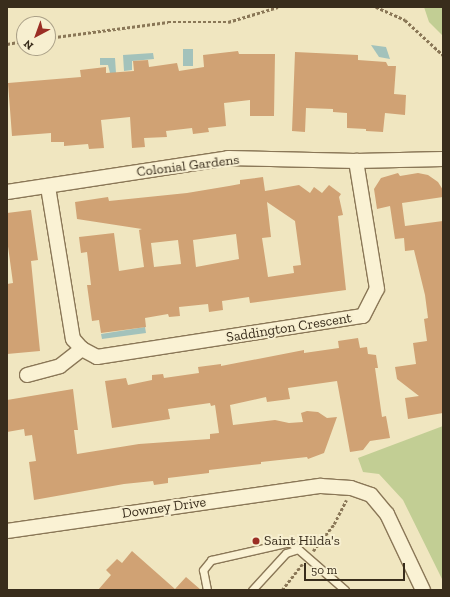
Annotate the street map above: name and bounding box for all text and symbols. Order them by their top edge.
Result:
north arrow [16,16,56,56]
text: N [21,37,36,52]
street label: Colonial Gardens [136,151,240,181]
street label: Saddington Crescent [225,310,353,346]
street label: Downey Drive [121,494,207,522]
place label: Saint Hilda's [264,533,340,549]
marker: Saint Hilda's [251,536,261,546]
scale bar [306,555,407,581]
text: 50 m [311,563,337,577]

